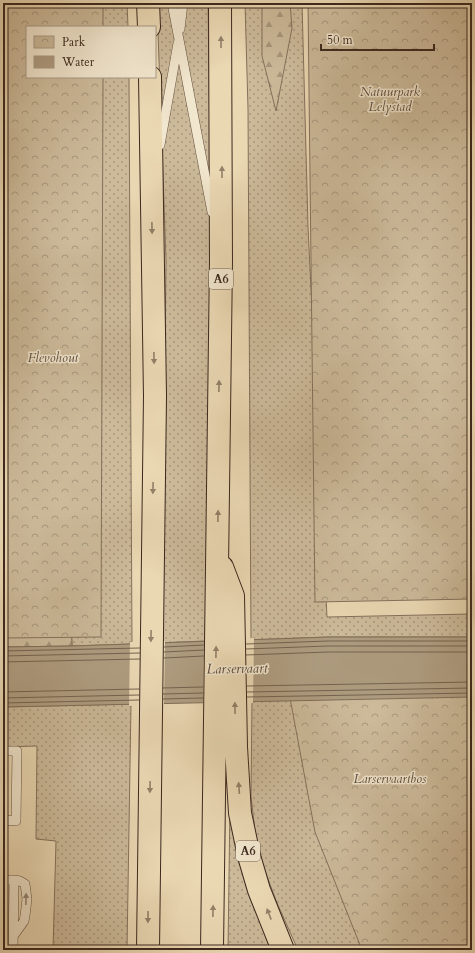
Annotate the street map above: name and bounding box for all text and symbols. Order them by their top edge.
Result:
legend [26,26,156,78]
scale bar [321,26,434,52]
text: 50 m [327,32,354,48]
text: Park [62,34,86,50]
one-way arrow [218,35,224,48]
text: Water [61,54,95,70]
park label: Natuurpark Lelystad [360,83,421,116]
one-way arrow [219,165,225,178]
one-way arrow [149,222,155,235]
road number: A6 [209,269,233,289]
park label: Flevohout [28,349,79,367]
one-way arrow [151,352,157,365]
one-way arrow [216,379,222,392]
one-way arrow [150,482,156,495]
one-way arrow [214,510,221,522]
one-way arrow [148,630,155,642]
one-way arrow [213,645,219,658]
water label: Larservaart [206,658,269,679]
one-way arrow [232,701,238,714]
park label: Larservaartbos [354,770,427,788]
one-way arrow [146,781,153,793]
one-way arrow [235,782,242,794]
road number: A6 [236,841,260,861]
one-way arrow [23,892,29,905]
one-way arrow [210,904,216,917]
one-way arrow [265,907,271,919]
one-way arrow [145,911,151,924]

